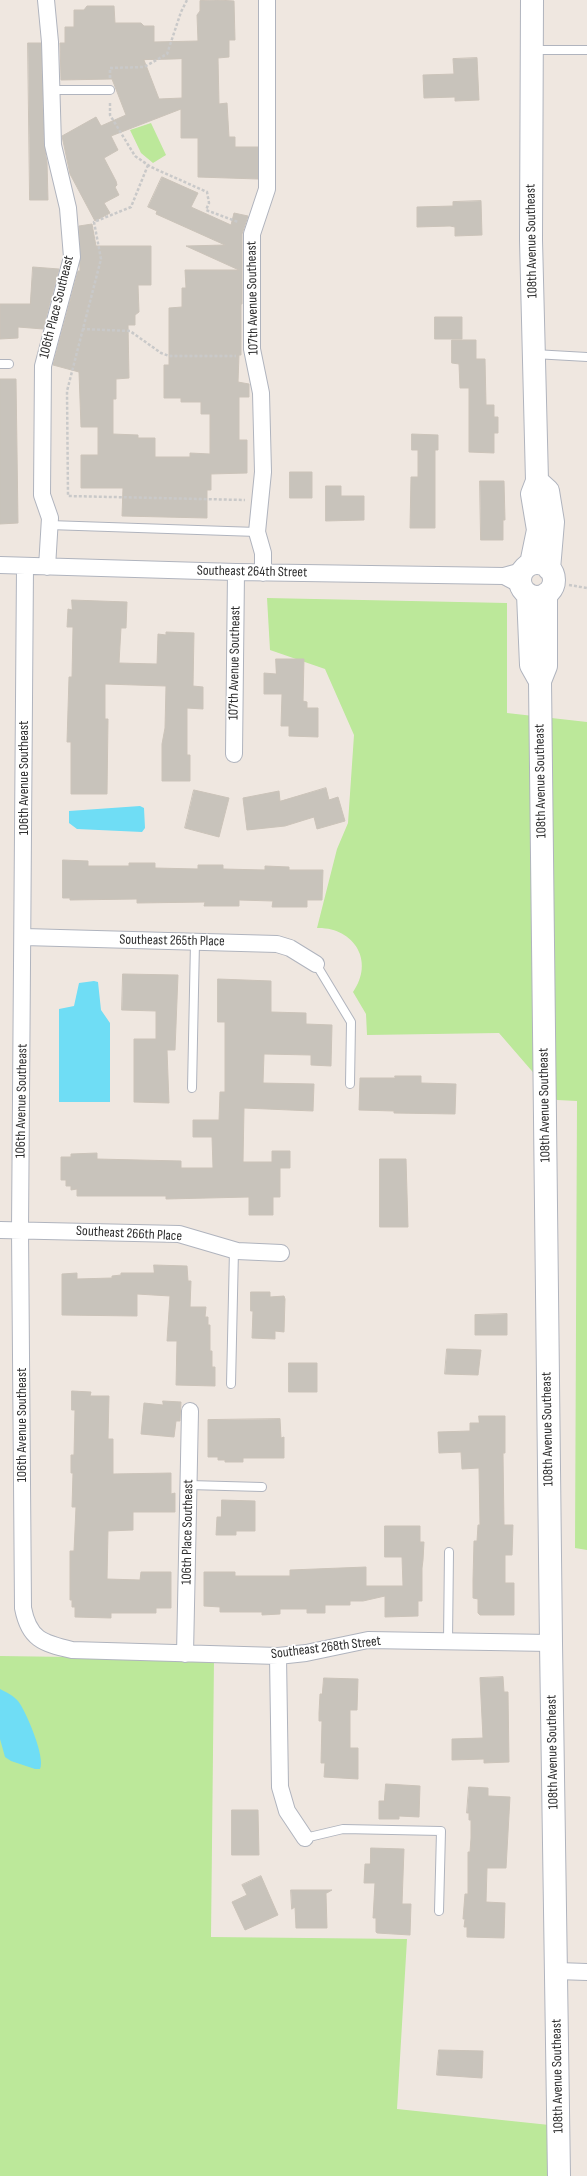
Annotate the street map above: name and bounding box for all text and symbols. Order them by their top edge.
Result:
street label: 108th Avenue Southeast [523,184,541,298]
street label: 107th Avenue Southeast [244,241,262,355]
street label: 106th Place Southeast [36,254,78,360]
street label: Southeast 264th Street [197,563,307,581]
street label: 107th Avenue Southeast [226,606,244,720]
street label: 106th Avenue Southeast [16,721,32,835]
street label: 108th Avenue Southeast [532,724,550,838]
street label: Southeast 265th Place [119,932,225,950]
street label: 106th Avenue Southeast [13,1044,31,1158]
street label: 108th Avenue Southeast [536,1048,554,1162]
street label: Southeast 266th Place [76,1223,182,1245]
street label: 106th Avenue Southeast [14,1368,30,1482]
street label: 108th Avenue Southeast [539,1372,557,1486]
street label: 106th Place Southeast [179,1479,197,1585]
street label: Southeast 268th Street [270,1633,382,1663]
street label: 108th Avenue Southeast [544,1695,562,1809]
street label: 108th Avenue Southeast [549,2019,567,2133]

